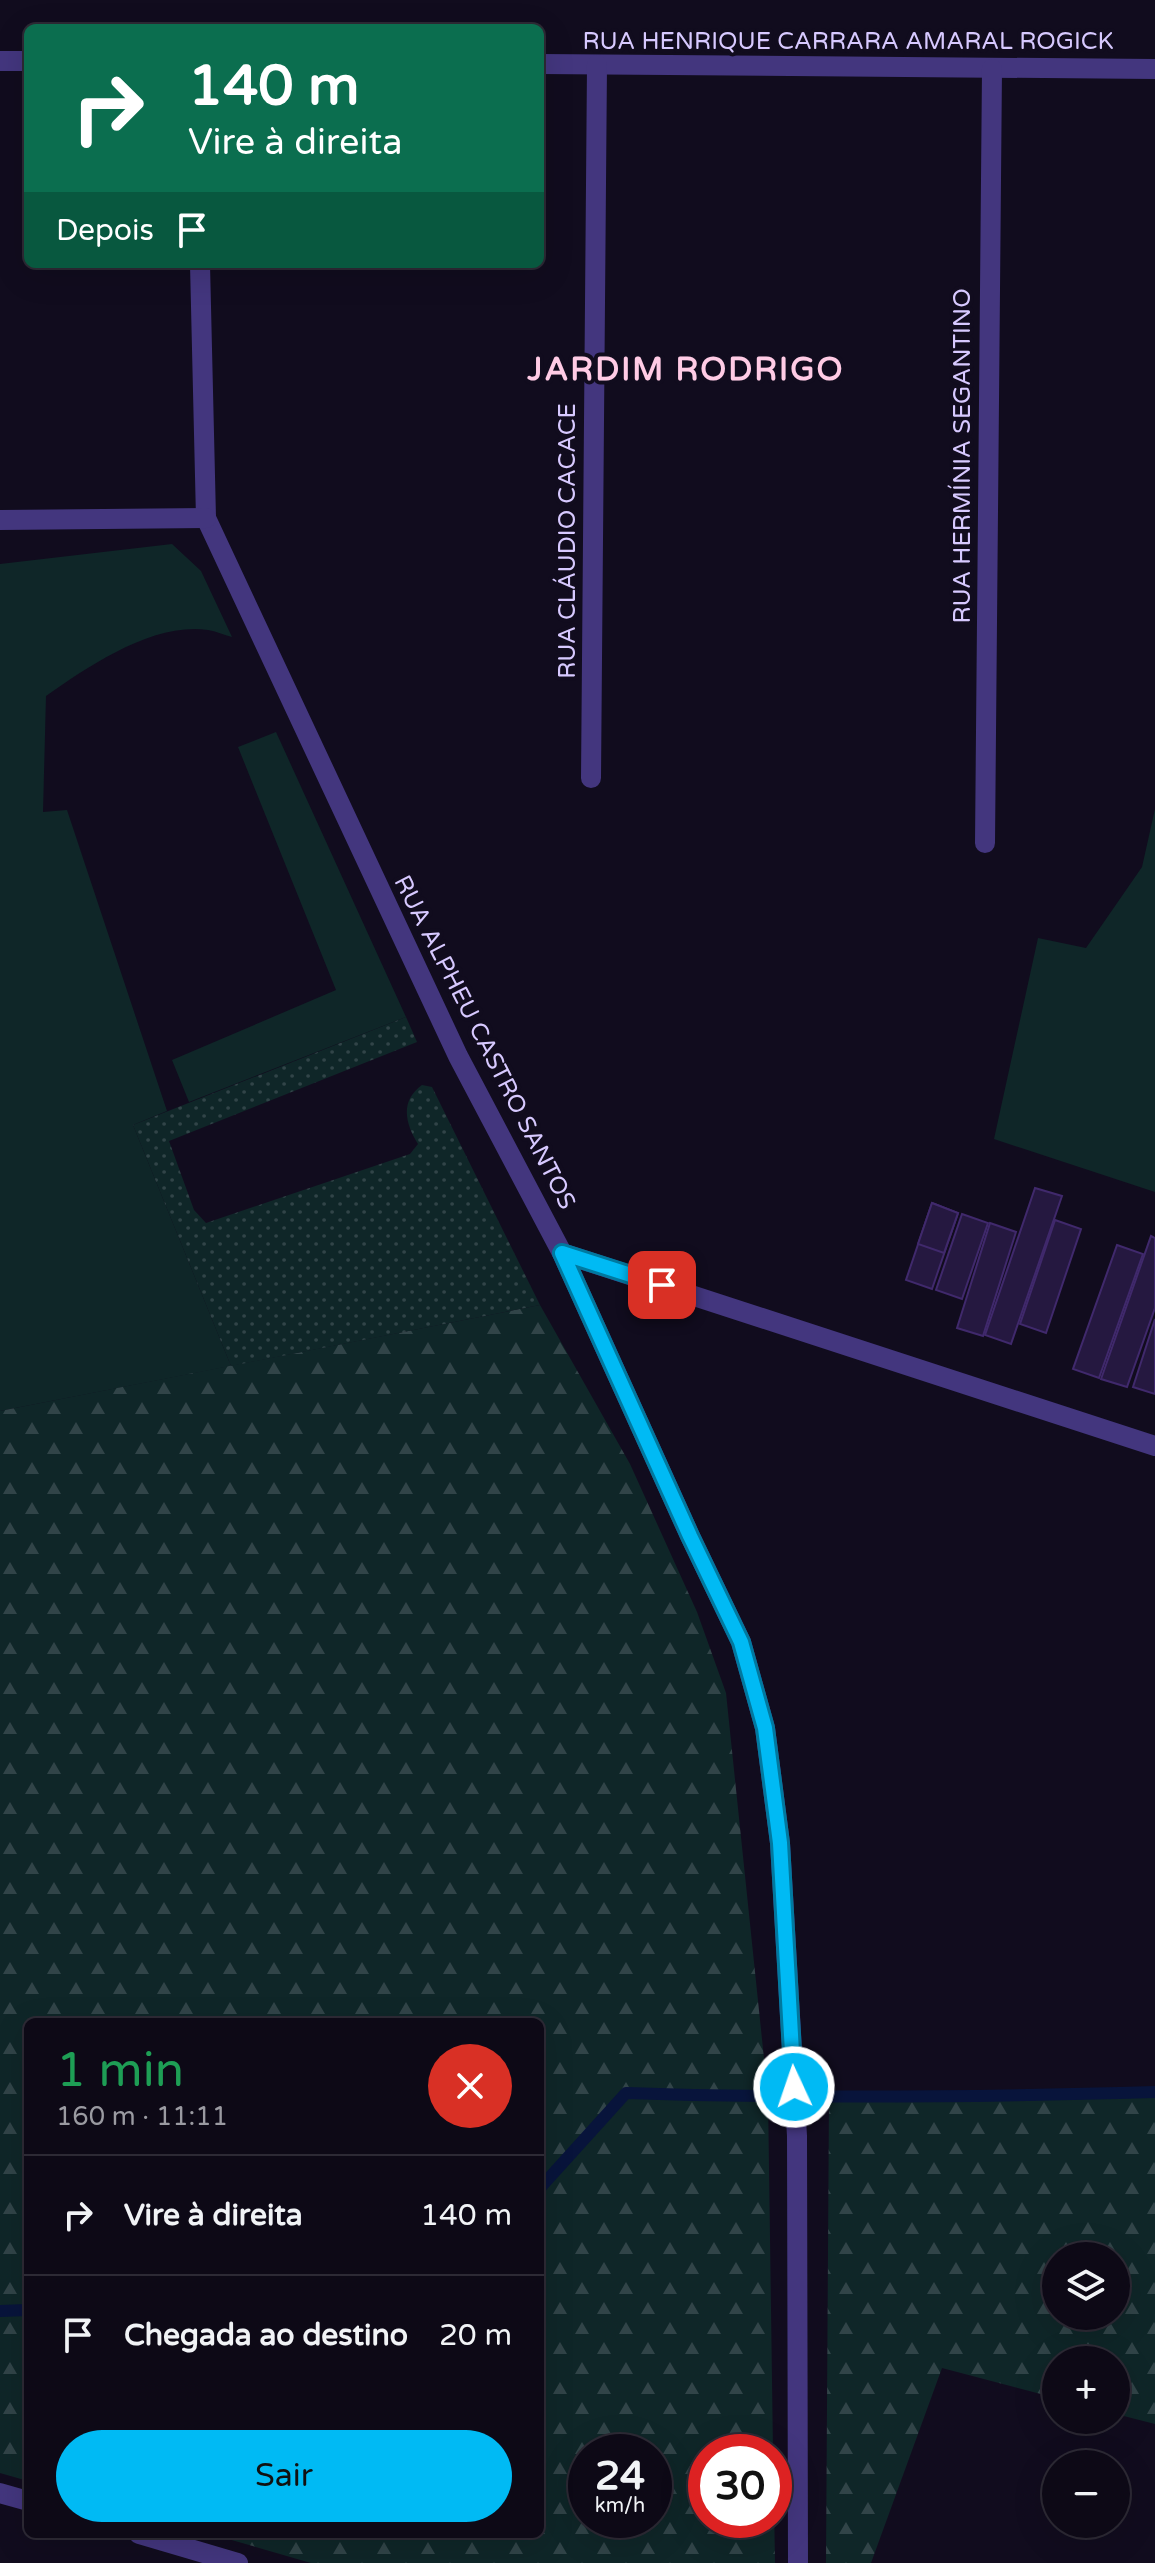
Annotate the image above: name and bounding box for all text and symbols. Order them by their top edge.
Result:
street label: RUA HENRIQUE CARRARA AMARAL ROGICK [582,27,1114,56]
text: 140 m [188,53,359,120]
icon: right [56,56,160,160]
text: Vire à direita [188,121,402,164]
icon: arrive [170,208,214,252]
text: Depois [56,212,154,249]
street label: RUA HERMÍNIA SEGANTINO [947,288,977,624]
district label: JARDIM RODRIGO [527,351,844,389]
street label: RUA CLÁUDIO CACACE [552,403,582,679]
street label: RUA ALPHEU CASTRO SANTOS [387,870,582,1214]
pin [628,1251,696,1319]
icon: arrive [640,1263,684,1307]
text: 1 min [56,2042,184,2100]
button: close [428,2044,512,2128]
position arrow [752,2045,836,2129]
text: 160 m · 11:11 [56,2101,228,2132]
icon: right [56,2193,100,2237]
text: Vire à direita [124,2197,303,2234]
text: 140 m [420,2197,512,2234]
map controls [1042,2242,1130,2538]
button: layers [1042,2242,1130,2330]
icon: arrive [56,2313,100,2357]
text: Chegada ao destino [124,2317,408,2354]
text: 20 m [439,2317,512,2354]
button: + [1042,2346,1130,2434]
button: Sair [56,2430,512,2522]
speed limit sign: 30 [688,2434,792,2538]
button: − [1042,2450,1130,2538]
text: 24 [595,2452,645,2500]
text: km/h [595,2494,645,2518]

